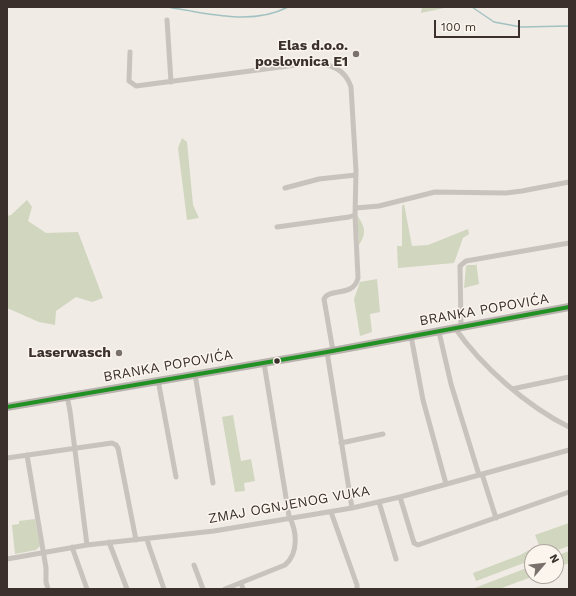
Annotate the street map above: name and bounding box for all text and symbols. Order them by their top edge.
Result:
scale bar [436,12,522,38]
text: 100 m [441,20,476,34]
place label: Elas d.o.o. poslovnica E1 [255,38,348,70]
marker: Elas d.o.o. poslovnica E1 [351,49,361,59]
street label: BRANKA POPOVIĆA [418,290,550,330]
place label: Laserwasch [28,345,111,361]
street label: BRANKA POPOVIĆA [102,346,234,386]
marker: Laserwasch [114,348,124,358]
unlabelled marker [272,356,282,366]
street label: ZMAJ OGNJENOG VUKA [207,483,371,527]
north arrow [524,544,564,584]
text: N [547,552,562,565]

